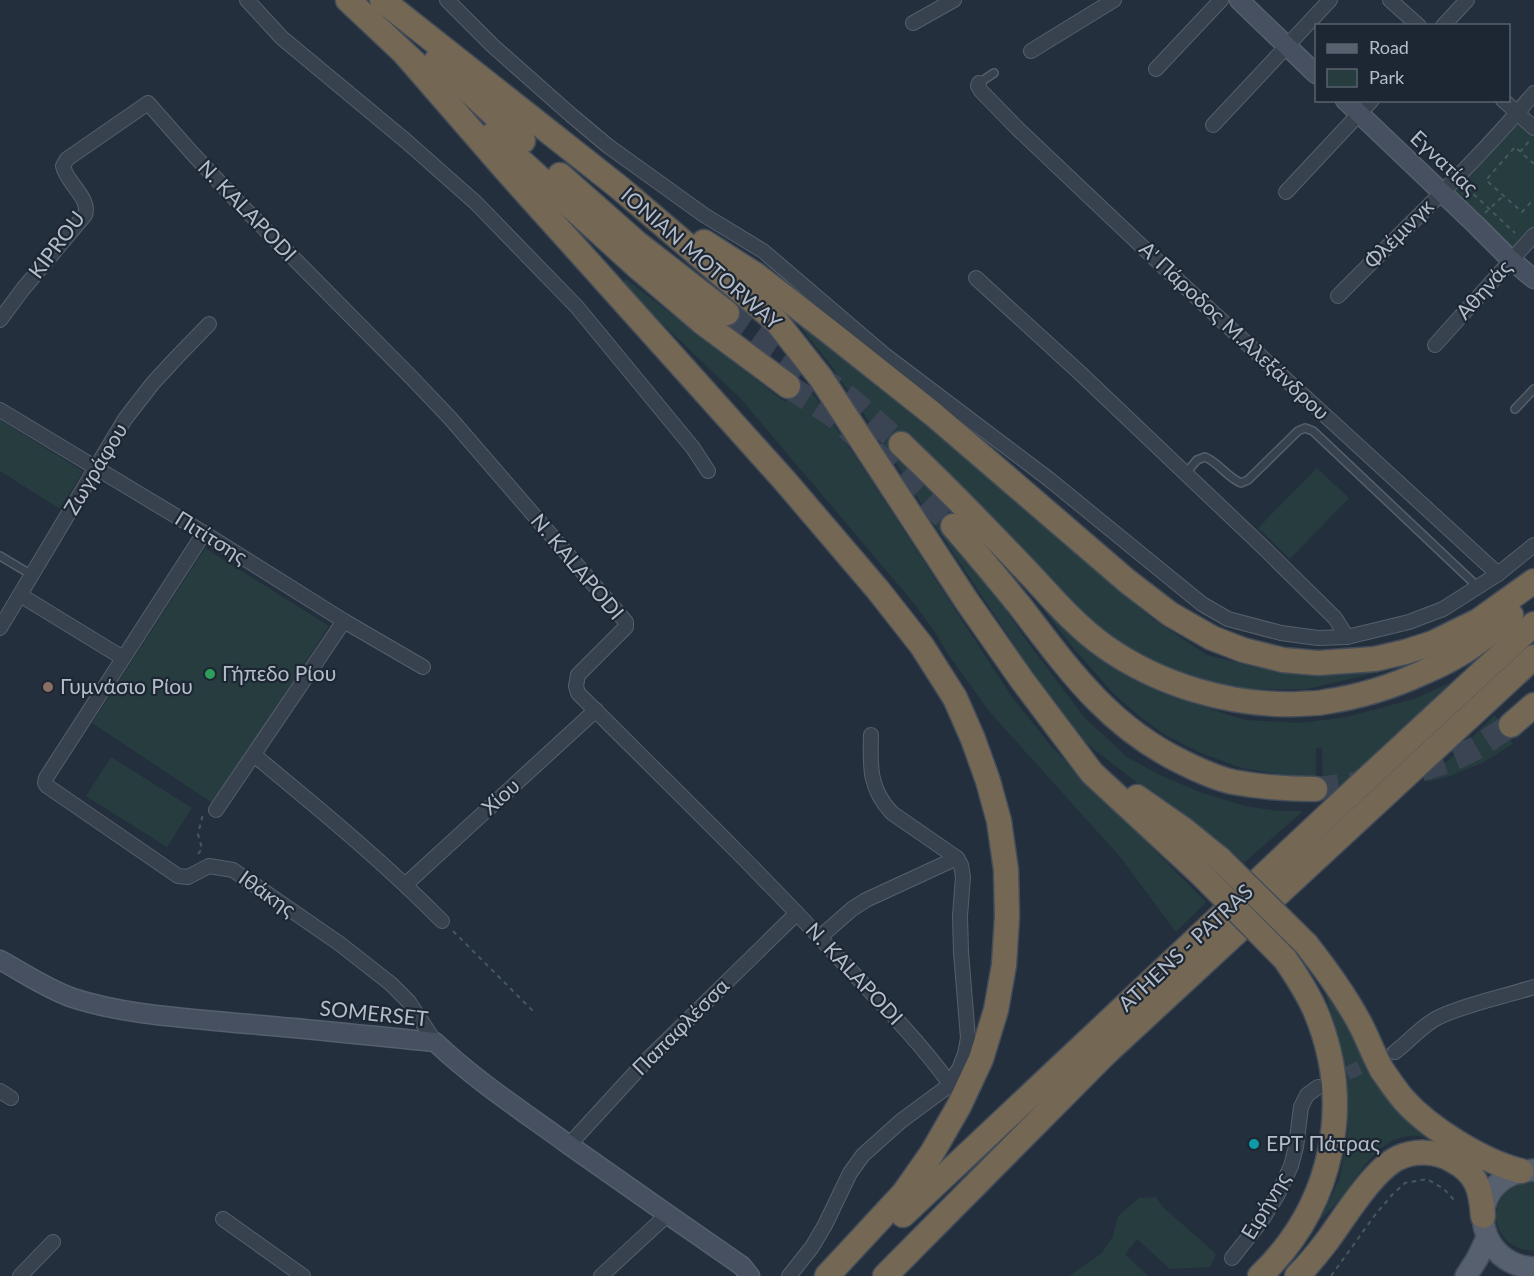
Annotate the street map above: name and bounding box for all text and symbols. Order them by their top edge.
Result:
legend [1315,24,1510,102]
text: Road [1369,36,1409,58]
text: Park [1369,66,1405,88]
street label: Εγνατίας [1406,124,1484,200]
street label: N. KALAPODI [194,154,302,266]
street label: IONIAN MOTORWAY [617,182,788,335]
street label: Φλέμινγκ [1358,193,1438,273]
street label: KIPROU [22,206,89,283]
street label: Α' Πάροδος Μ.Αλεξάνδρου [1135,235,1335,424]
street label: Αθηνάς [1450,254,1516,324]
street label: Ζωγράφου [58,418,132,519]
street label: Πιτίτσης [171,505,253,569]
street label: N. KALAPODI [527,508,630,624]
place label: Γήπεδο Ρίου [222,660,336,685]
marker: Γήπεδο Ρίου [203,667,217,681]
place label: Γυμνάσιο Ρίου [60,673,193,698]
marker: Γυμνάσιο Ρίου [41,680,55,694]
street label: Χίου [476,772,524,819]
street label: Ιθάκης [235,864,301,921]
street label: ATHENS - PATRAS [1113,878,1257,1016]
street label: N. KALAPODI [801,917,909,1029]
street label: Παπαφλέσσα [626,972,734,1079]
street label: SOMERSET [319,994,430,1031]
place label: ΕΡΤ Πάτρας [1266,1130,1380,1155]
marker: ΕΡΤ Πάτρας [1247,1137,1261,1151]
street label: Ειρήνης [1235,1167,1295,1243]

